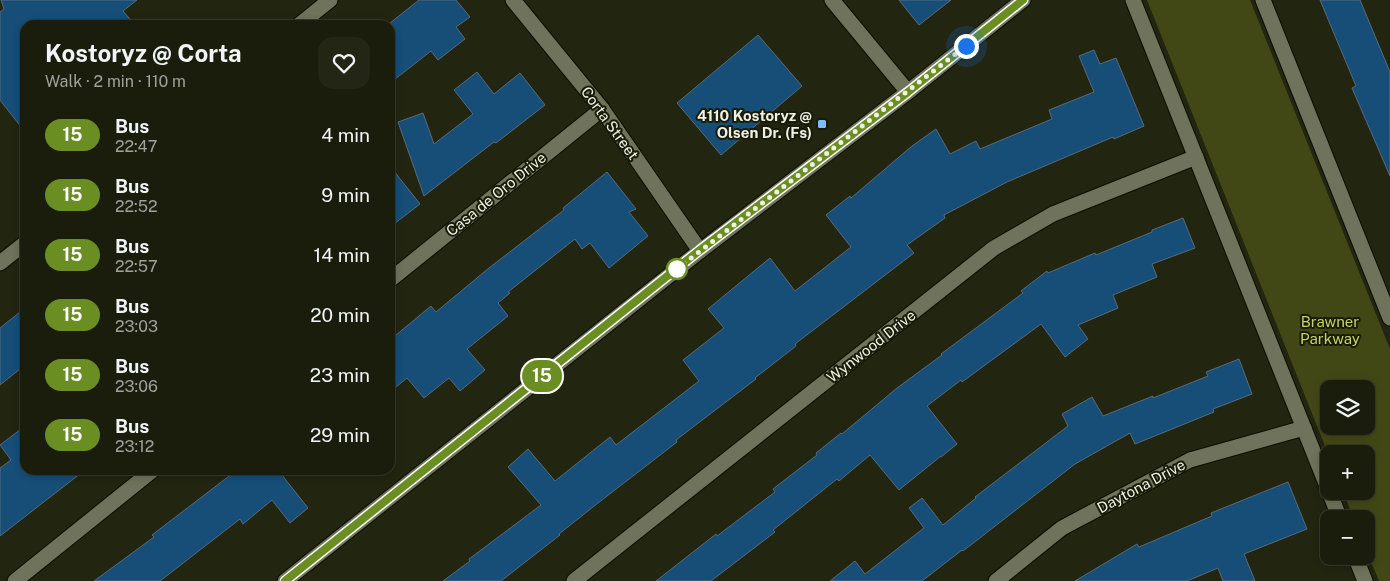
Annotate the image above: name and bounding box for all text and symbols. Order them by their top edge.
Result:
your location [954,34,979,59]
button: heart [318,37,370,89]
text: Kostoryz @ Corta [45,39,242,67]
text: Walk · 2 min · 110 m [45,72,186,91]
street label: Corta Street [578,83,642,163]
place label: 4110 Kostoryz @ Olsen Dr. (Fs) [697,107,812,141]
text: Bus [115,115,149,137]
marker: 4110 Kostoryz @ Olsen Dr. (Fs) [816,118,828,130]
text: 15 [63,124,82,145]
text: 4 min [321,124,370,146]
text: 22:47 [115,137,157,156]
street label: Casa de Oro Drive [443,149,549,239]
text: Bus [115,175,149,197]
text: 15 [63,184,82,205]
text: 9 min [321,184,370,206]
text: 22:52 [115,197,157,216]
text: Bus [115,235,149,257]
text: 15 [63,244,82,265]
text: 14 min [313,244,370,266]
text: 22:57 [115,257,158,276]
unlabelled marker [666,258,688,280]
text: Bus [115,295,149,317]
text: 15 [63,304,82,325]
text: 20 min [310,304,370,326]
street label: Wynwood Drive [823,306,919,386]
park label: Brawner Parkway [1300,313,1360,347]
text: 23:03 [115,317,158,336]
text: Bus [115,355,149,377]
line badge: 15 [520,360,564,392]
text: 15 [63,364,82,385]
text: 23 min [310,364,370,386]
text: 15 [532,365,552,386]
text: 23:06 [115,377,158,396]
map controls [1320,380,1375,565]
button: layers [1320,380,1375,435]
text: Bus [115,415,149,437]
text: 15 [63,424,82,445]
text: 29 min [310,424,370,446]
text: 23:12 [115,437,154,456]
button: + [1320,445,1375,500]
street label: Daytona Drive [1094,456,1188,516]
button: − [1320,510,1375,565]

